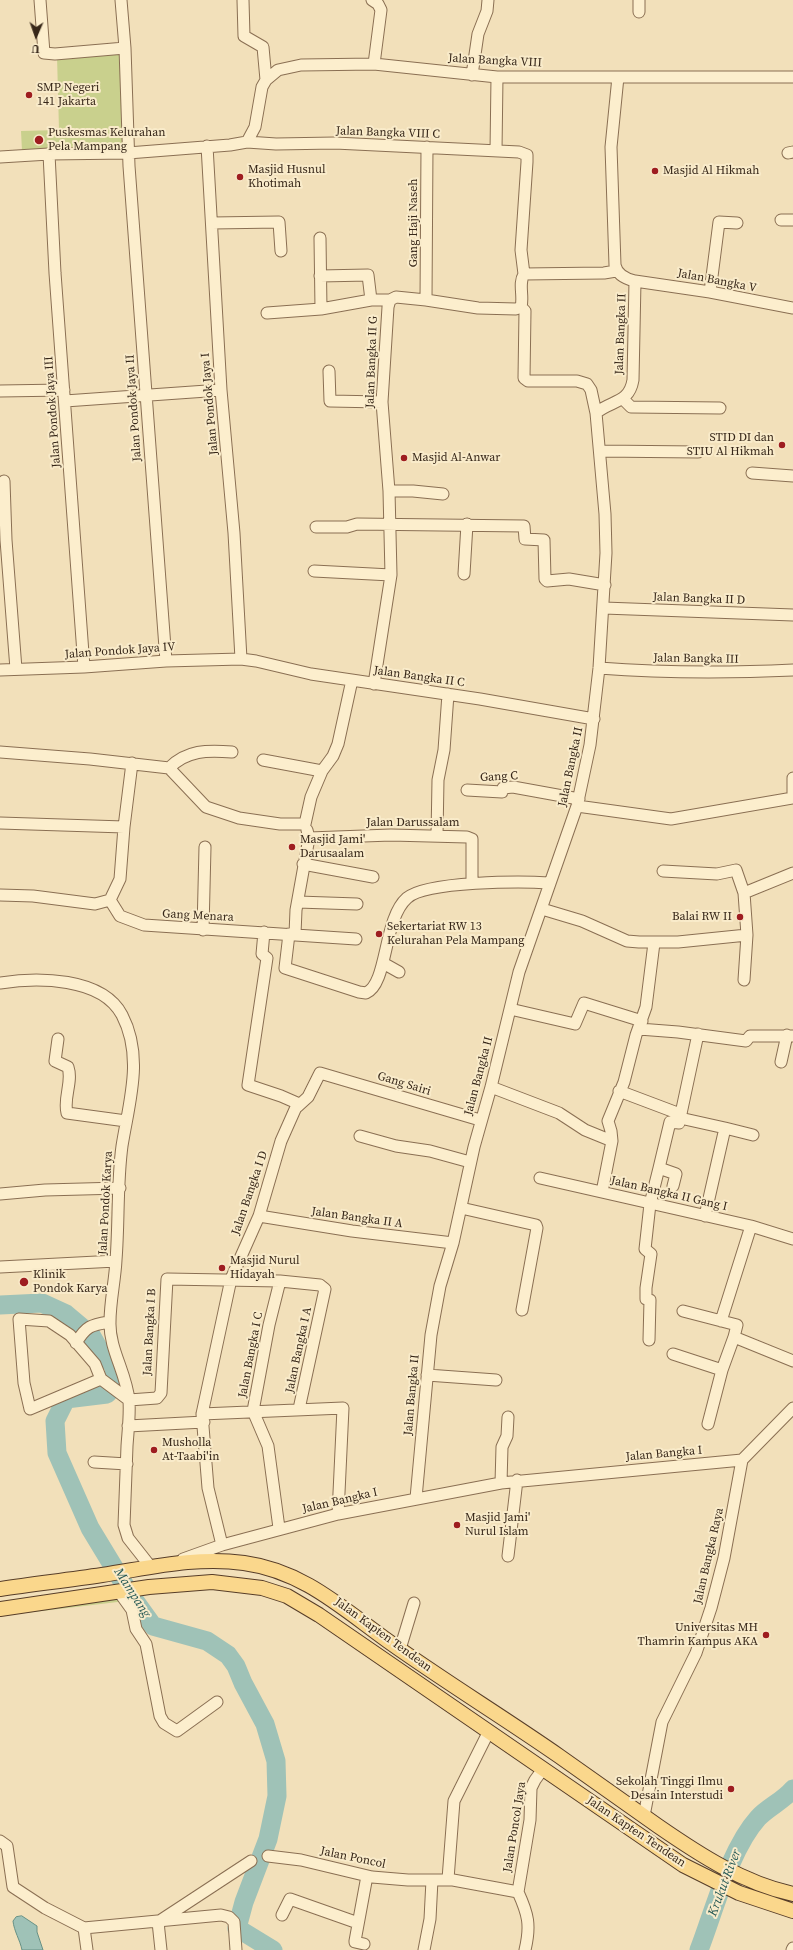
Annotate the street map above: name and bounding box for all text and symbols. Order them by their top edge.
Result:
north arrow [16,16,56,56]
text: U [31,41,40,56]
street label: Jalan Bangka VIII [448,51,542,71]
place label: SMP Negeri 141 Jakarta [37,81,99,109]
marker: SMP Negeri 141 Jakarta [24,90,34,100]
street label: Jalan Bangka VIII C [336,124,440,142]
place label: Puskesmas Kelurahan Pela Mampang [48,126,166,154]
marker: Puskesmas Kelurahan Pela Mampang [33,134,45,146]
place label: Masjid Husnul Khotimah [248,163,326,191]
place label: Masjid Al Hikmah [663,164,759,178]
marker: Masjid Al Hikmah [650,166,660,176]
marker: Masjid Husnul Khotimah [235,172,245,182]
street label: Gang Haji Naseh [407,179,421,267]
street label: Jalan Bangka V [676,266,758,296]
street label: Jalan Bangka II [612,293,630,375]
street label: Jalan Bangka II G [363,316,381,408]
street label: Jalan Pondok Jaya I [198,352,222,456]
street label: Jalan Pondok Jaya II [123,354,145,462]
street label: Jalan Pondok Jaya III [42,356,64,468]
place label: STID DI dan STIU Al Hikmah [687,431,774,459]
marker: STID DI dan STIU Al Hikmah [777,440,787,450]
place label: Masjid Al-Anwar [412,451,500,465]
marker: Masjid Al-Anwar [399,453,409,463]
street label: Jalan Bangka II D [653,590,745,608]
street label: Jalan Pondok Jaya IV [64,640,176,662]
street label: Jalan Bangka III [653,651,739,667]
street label: Jalan Bangka II C [373,663,465,691]
street label: Jalan Bangka II [556,726,586,808]
street label: Gang C [480,769,518,785]
street label: Jalan Darussalam [366,816,460,830]
place label: Masjid Jami' Darusaalam [300,833,365,861]
marker: Masjid Jami' Darusaalam [287,842,297,852]
street label: Gang Menara [162,907,234,925]
place label: Balai RW II [672,910,732,924]
marker: Balai RW II [735,912,745,922]
place label: Sekertariat RW 13 Kelurahan Pela Mampang [387,920,525,948]
marker: Sekertariat RW 13 Kelurahan Pela Mampang [374,929,384,939]
street label: Jalan Bangka II [462,1035,496,1117]
street label: Gang Sairi [376,1069,432,1099]
street label: Jalan Bangka I D [229,1149,271,1237]
street label: Jalan Pondok Karya [96,1151,116,1255]
street label: Jalan Bangka II Gang I [609,1174,729,1214]
street label: Jalan Bangka II A [310,1204,404,1232]
place label: Masjid Nurul Hidayah [230,1254,300,1282]
marker: Masjid Nurul Hidayah [217,1263,227,1273]
place label: Klinik Pondok Karya [33,1268,108,1296]
marker: Klinik Pondok Karya [18,1276,30,1288]
street label: Jalan Bangka I B [141,1288,159,1376]
street label: Jalan Bangka I A [283,1306,315,1394]
street label: Jalan Bangka I C [236,1311,266,1399]
street label: Jalan Bangka II [401,1354,423,1436]
place label: Musholla At-Taabi'in [162,1436,220,1464]
street label: Jalan Bangka I [625,1443,703,1465]
marker: Musholla At-Taabi'in [149,1445,159,1455]
street label: Jalan Bangka I [301,1485,379,1517]
street label: Jalan Bangka Raya [691,1507,727,1605]
place label: Masjid Jami' Nurul Islam [465,1511,530,1539]
marker: Masjid Jami' Nurul Islam [452,1520,462,1530]
water label: Mampang [110,1565,154,1621]
street label: Jalan Kapten Tendean [332,1595,434,1675]
place label: Universitas MH Thamrin Kampus AKA [638,1621,758,1649]
marker: Universitas MH Thamrin Kampus AKA [761,1630,771,1640]
place label: Sekolah Tinggi Ilmu Desain Interstudi [616,1775,723,1803]
street label: Jalan Poncol Jaya [501,1781,529,1873]
marker: Sekolah Tinggi Ilmu Desain Interstudi [726,1784,736,1794]
street label: Jalan Kapten Tendean [584,1793,688,1871]
street label: Jalan Poncol [319,1844,387,1872]
water label: Krukut River [705,1847,745,1919]

